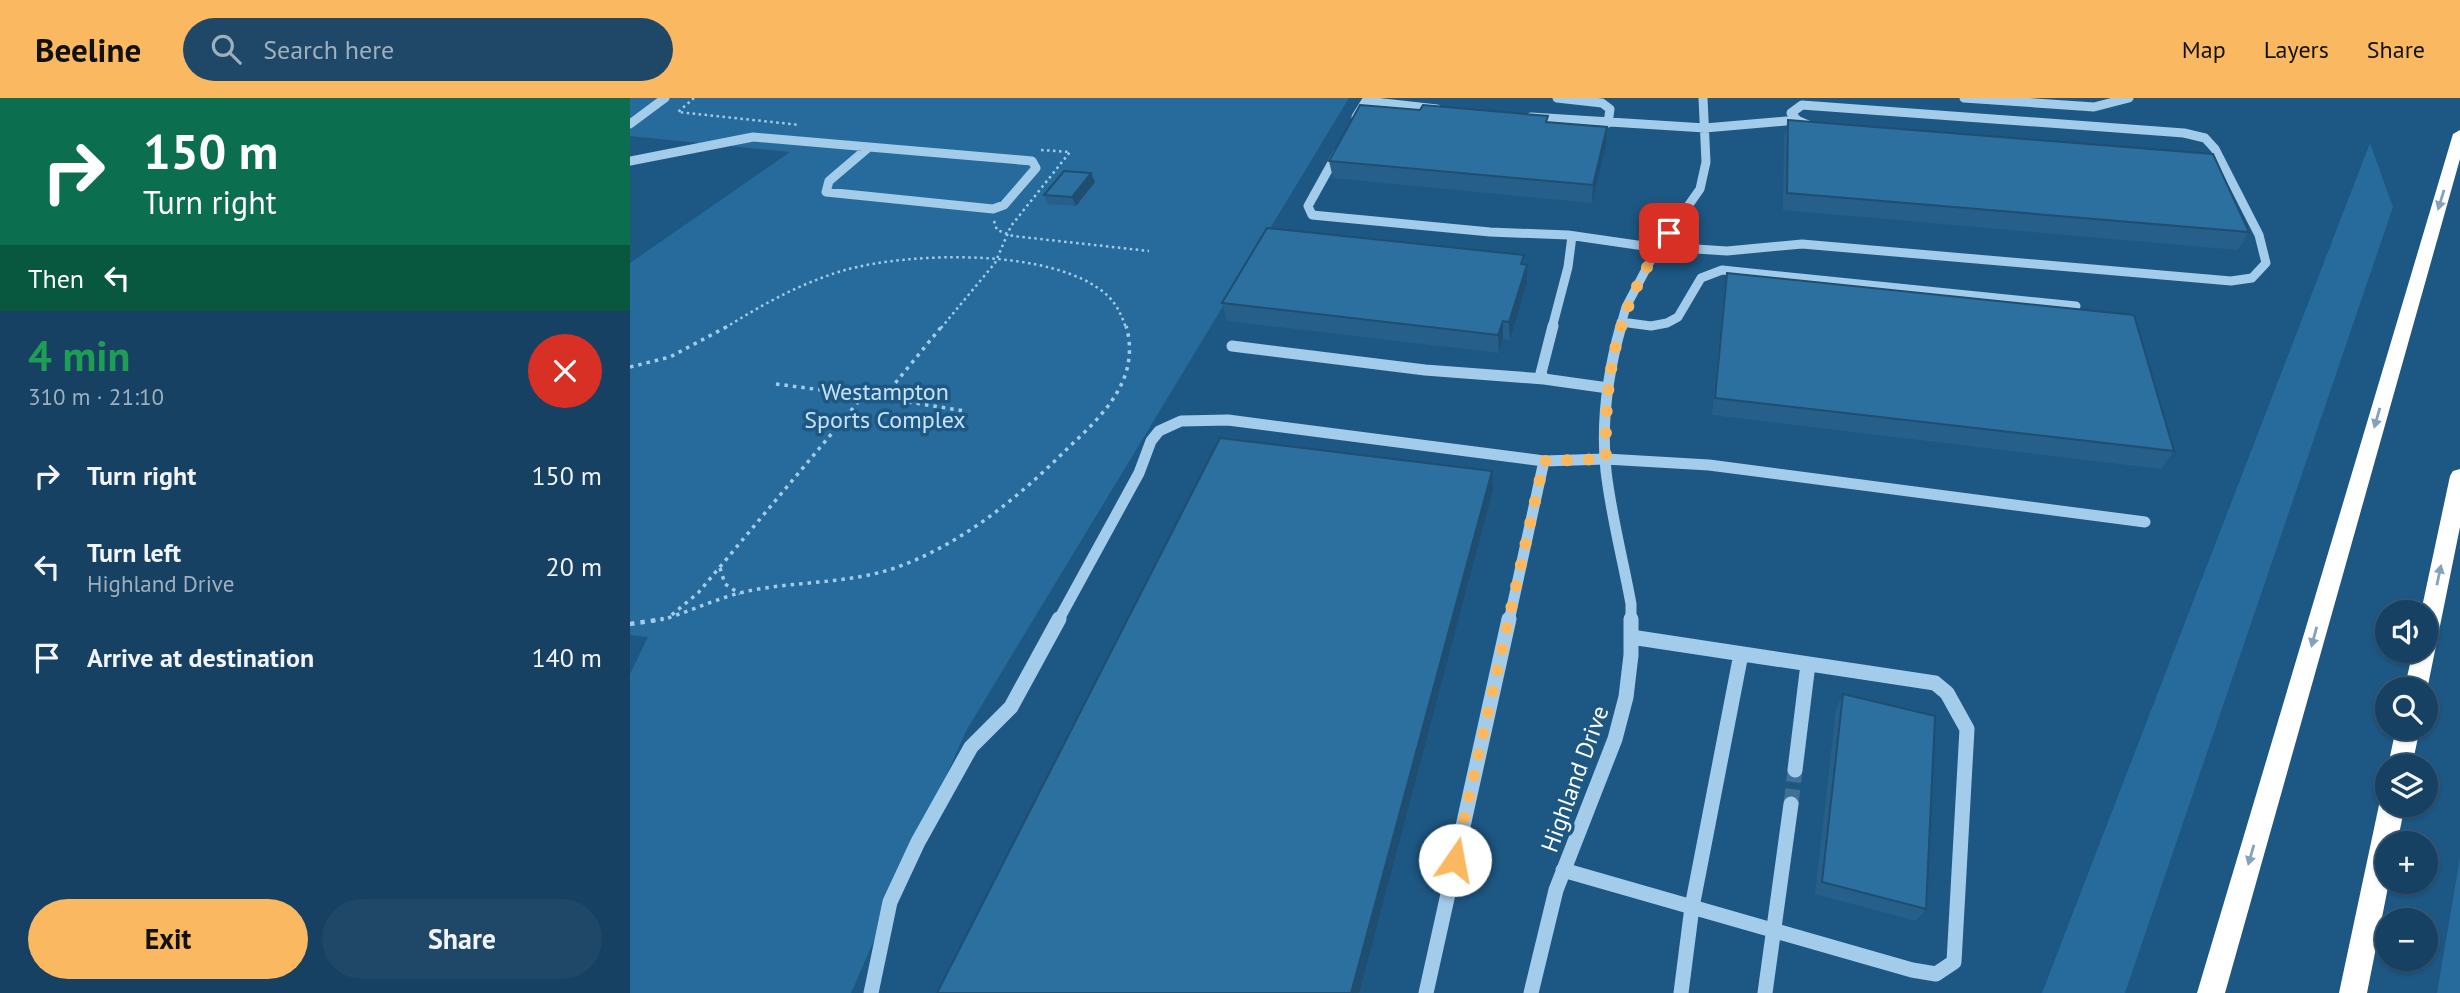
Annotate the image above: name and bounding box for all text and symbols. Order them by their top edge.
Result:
search box [183,18,673,81]
text: Beeline [35,28,141,71]
icon: search [207,30,245,68]
text: Search here [263,33,394,66]
text: Map [2182,34,2226,65]
text: Layers [2264,34,2329,65]
text: Share [2367,34,2425,65]
text: 150 m [143,119,278,183]
icon: right [28,126,119,217]
text: Turn right [143,181,277,223]
one-way arrow [2435,190,2446,211]
pin [1639,203,1699,263]
icon: arrive [1650,214,1688,252]
icon: left [98,259,136,297]
text: Then [28,262,84,295]
text: 4 min [28,328,130,383]
button: close [528,334,602,408]
park label: Westampton Sports Complex [804,376,966,435]
text: 310 m · 21:10 [28,382,164,411]
one-way arrow [2371,408,2381,429]
icon: right [28,457,66,495]
text: Turn right [87,459,196,492]
text: 150 m [531,459,602,492]
text: Turn left [87,536,181,569]
icon: left [28,548,66,586]
text: 20 m [546,550,602,583]
one-way arrow [2434,564,2445,586]
text: Highland Drive [87,569,234,598]
map controls [2375,600,2438,971]
button: sound [2375,600,2438,663]
one-way arrow [2309,627,2319,648]
icon: arrive [28,639,66,677]
text: Arrive at destination [87,641,314,674]
text: 140 m [531,641,602,674]
button: search [2375,677,2438,740]
street label: Highland Drive [1534,701,1615,856]
button: layers [2375,754,2438,817]
position arrow [1418,823,1492,897]
button: + [2375,831,2438,894]
one-way arrow [2245,845,2255,866]
button: Exit [28,899,308,979]
button: Share [322,899,602,979]
button: − [2375,908,2438,971]

